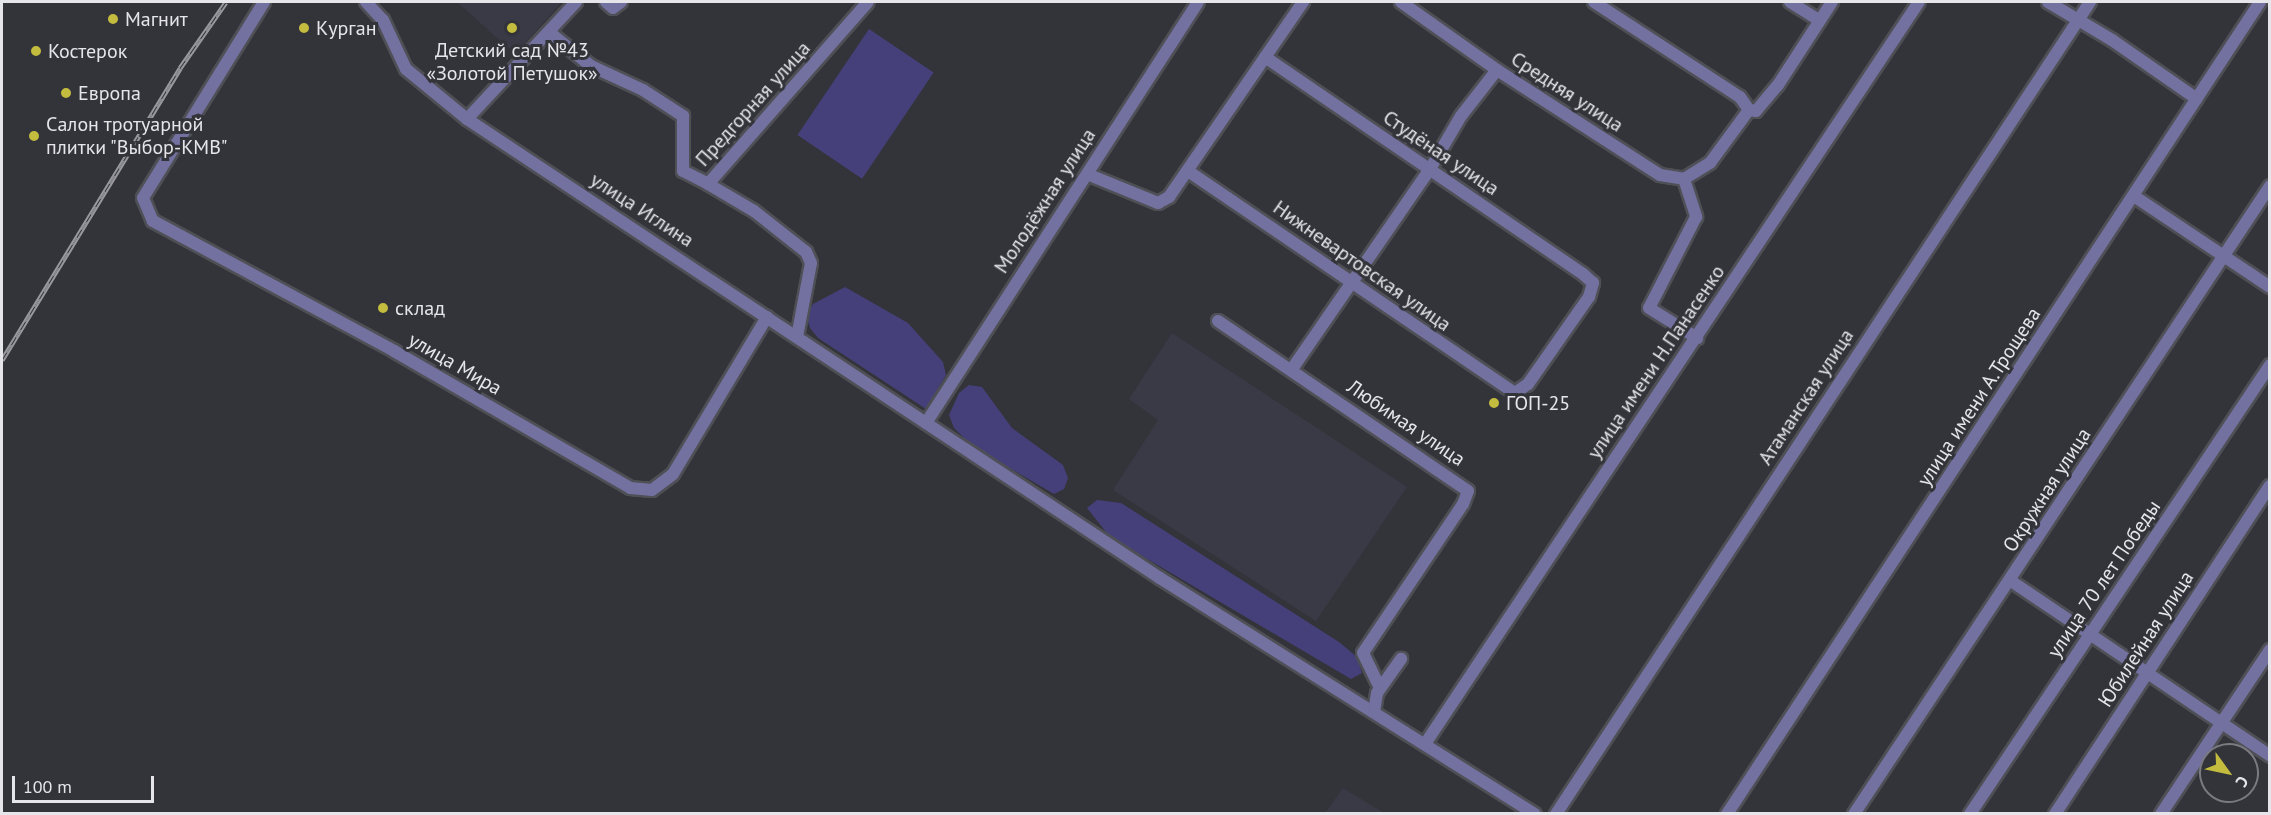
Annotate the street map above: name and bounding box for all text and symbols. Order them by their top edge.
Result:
place label: Магнит [125,7,188,31]
marker: Магнит [106,12,120,26]
place label: Курган [316,16,376,40]
marker: Курган [297,21,311,35]
marker: Детский сад №43 «Золотой Петушок» [505,21,519,35]
street label: Предгорная улица [691,37,815,171]
place label: Детский сад №43 «Золотой Петушок» [426,38,598,85]
place label: Костерок [48,39,127,63]
marker: Костерок [29,44,43,58]
street label: Средняя улица [1506,47,1628,137]
place label: Европа [78,81,141,105]
marker: Европа [59,86,73,100]
street label: Студёная улица [1378,105,1504,201]
place label: Салон тротуарной плитки "Выбор-КМВ" [46,112,229,159]
street label: Молодёжная улица [989,124,1101,278]
marker: Салон тротуарной плитки "Выбор-КМВ" [27,129,41,143]
street label: улица Иглина [586,168,698,252]
street label: Нижневартовская улица [1269,196,1455,336]
street label: улица имени Н.Панасенко [1582,261,1730,463]
place label: склад [395,296,445,320]
marker: склад [376,301,390,315]
street label: улица имени А.Трощева [1912,303,2046,491]
street label: Атаманская улица [1753,325,1859,469]
street label: улица Мира [404,328,506,400]
street label: Любимая улица [1342,375,1470,471]
place label: ГОП-25 [1506,391,1570,415]
marker: ГОП-25 [1487,396,1501,410]
street label: Окружная улица [1998,424,2096,556]
street label: улица 70 лет Победы [2042,495,2166,663]
street label: Юбилейная улица [2093,567,2199,711]
north arrow [2199,743,2259,803]
scale bar [15,764,158,802]
text: С [2232,773,2253,791]
text: 100 m [23,775,72,798]

